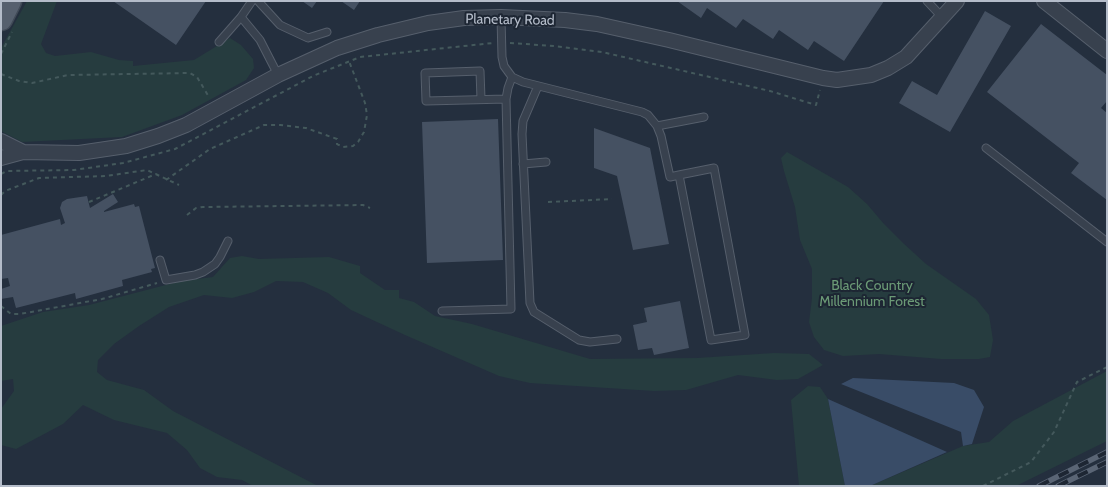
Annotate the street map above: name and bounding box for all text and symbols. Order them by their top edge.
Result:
street label: Planetary Road [465,11,555,29]
park label: Black Country Millennium Forest [819,278,925,310]

